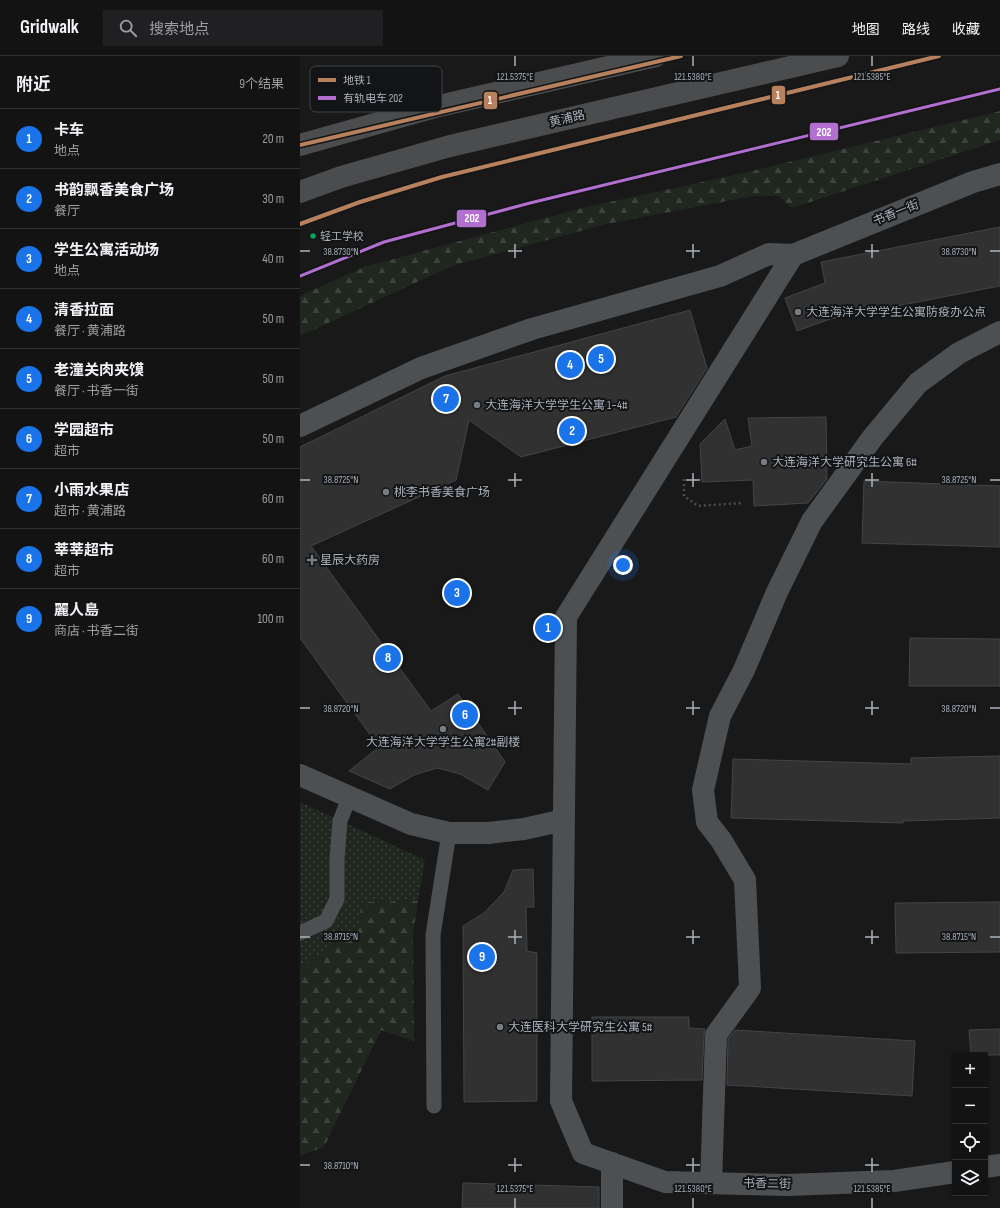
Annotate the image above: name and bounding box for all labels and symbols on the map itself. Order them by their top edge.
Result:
legend [310,66,442,112]
text: 121.5375°E [497,71,533,83]
text: 121.5380°E [674,71,712,83]
text: 121.5385°E [853,71,891,83]
text: 地铁 1 [343,74,371,87]
line badge: 1 [771,85,786,105]
text: 1 [776,89,781,102]
line badge: 1 [483,91,498,110]
text: 有轨电车 202 [343,92,403,105]
text: 1 [488,94,493,107]
street label: 黄浦路 [548,108,586,130]
line badge: 202 [809,122,839,141]
text: 202 [817,126,832,139]
street label: 书香一街 [871,197,921,229]
line badge: 202 [456,209,487,228]
text: 202 [465,212,480,225]
place label: 轻工学校 [320,230,364,243]
marker: 轻工学校 [308,231,318,241]
text: 38.8730°N [323,246,359,258]
text: 38.8730°N [941,246,977,258]
place label: 大连海洋大学学生公寓防疫办公点 [806,305,986,320]
marker: 大连海洋大学学生公寓防疫办公点 [793,307,803,317]
pin: 5 [588,344,614,374]
pin: 4 [557,350,583,380]
pin: 7 [433,384,459,414]
place label: 大连海洋大学学生公寓 1~4# [485,398,628,413]
marker: 大连海洋大学学生公寓 1~4# [472,400,482,410]
pin: 2 [559,416,585,446]
place label: 大连海洋大学研究生公寓 6# [772,455,917,470]
marker: 大连海洋大学研究生公寓 6# [759,457,769,467]
text: 38.8725°N [324,474,358,486]
text: 38.8725°N [942,474,976,486]
place label: 桃李书香美食广场 [394,485,490,500]
marker: 桃李书香美食广场 [381,487,391,497]
place label: 星辰大药房 [320,553,380,568]
marker: 星辰大药房 [307,555,317,565]
your location [613,555,633,575]
pin: 3 [444,578,470,608]
pin: 1 [535,613,561,643]
pin: 8 [375,643,401,673]
pin: 6 [452,700,478,730]
text: 38.8720°N [323,703,359,715]
text: 38.8720°N [941,703,977,715]
marker: 大连海洋大学学生公寓2#副楼 [438,724,448,734]
place label: 大连海洋大学学生公寓2#副楼 [366,735,520,750]
text: 38.8715°N [324,931,358,943]
text: 38.8715°N [942,931,976,943]
pin: 9 [469,942,495,972]
place label: 大连医科大学研究生公寓 5# [508,1020,653,1035]
marker: 大连医科大学研究生公寓 5# [495,1022,505,1032]
text: 38.8710°N [324,1160,358,1172]
street label: 书香二街 [743,1176,791,1192]
text: 121.5375°E [497,1183,533,1195]
text: 121.5380°E [674,1183,712,1195]
text: 121.5385°E [853,1183,891,1195]

